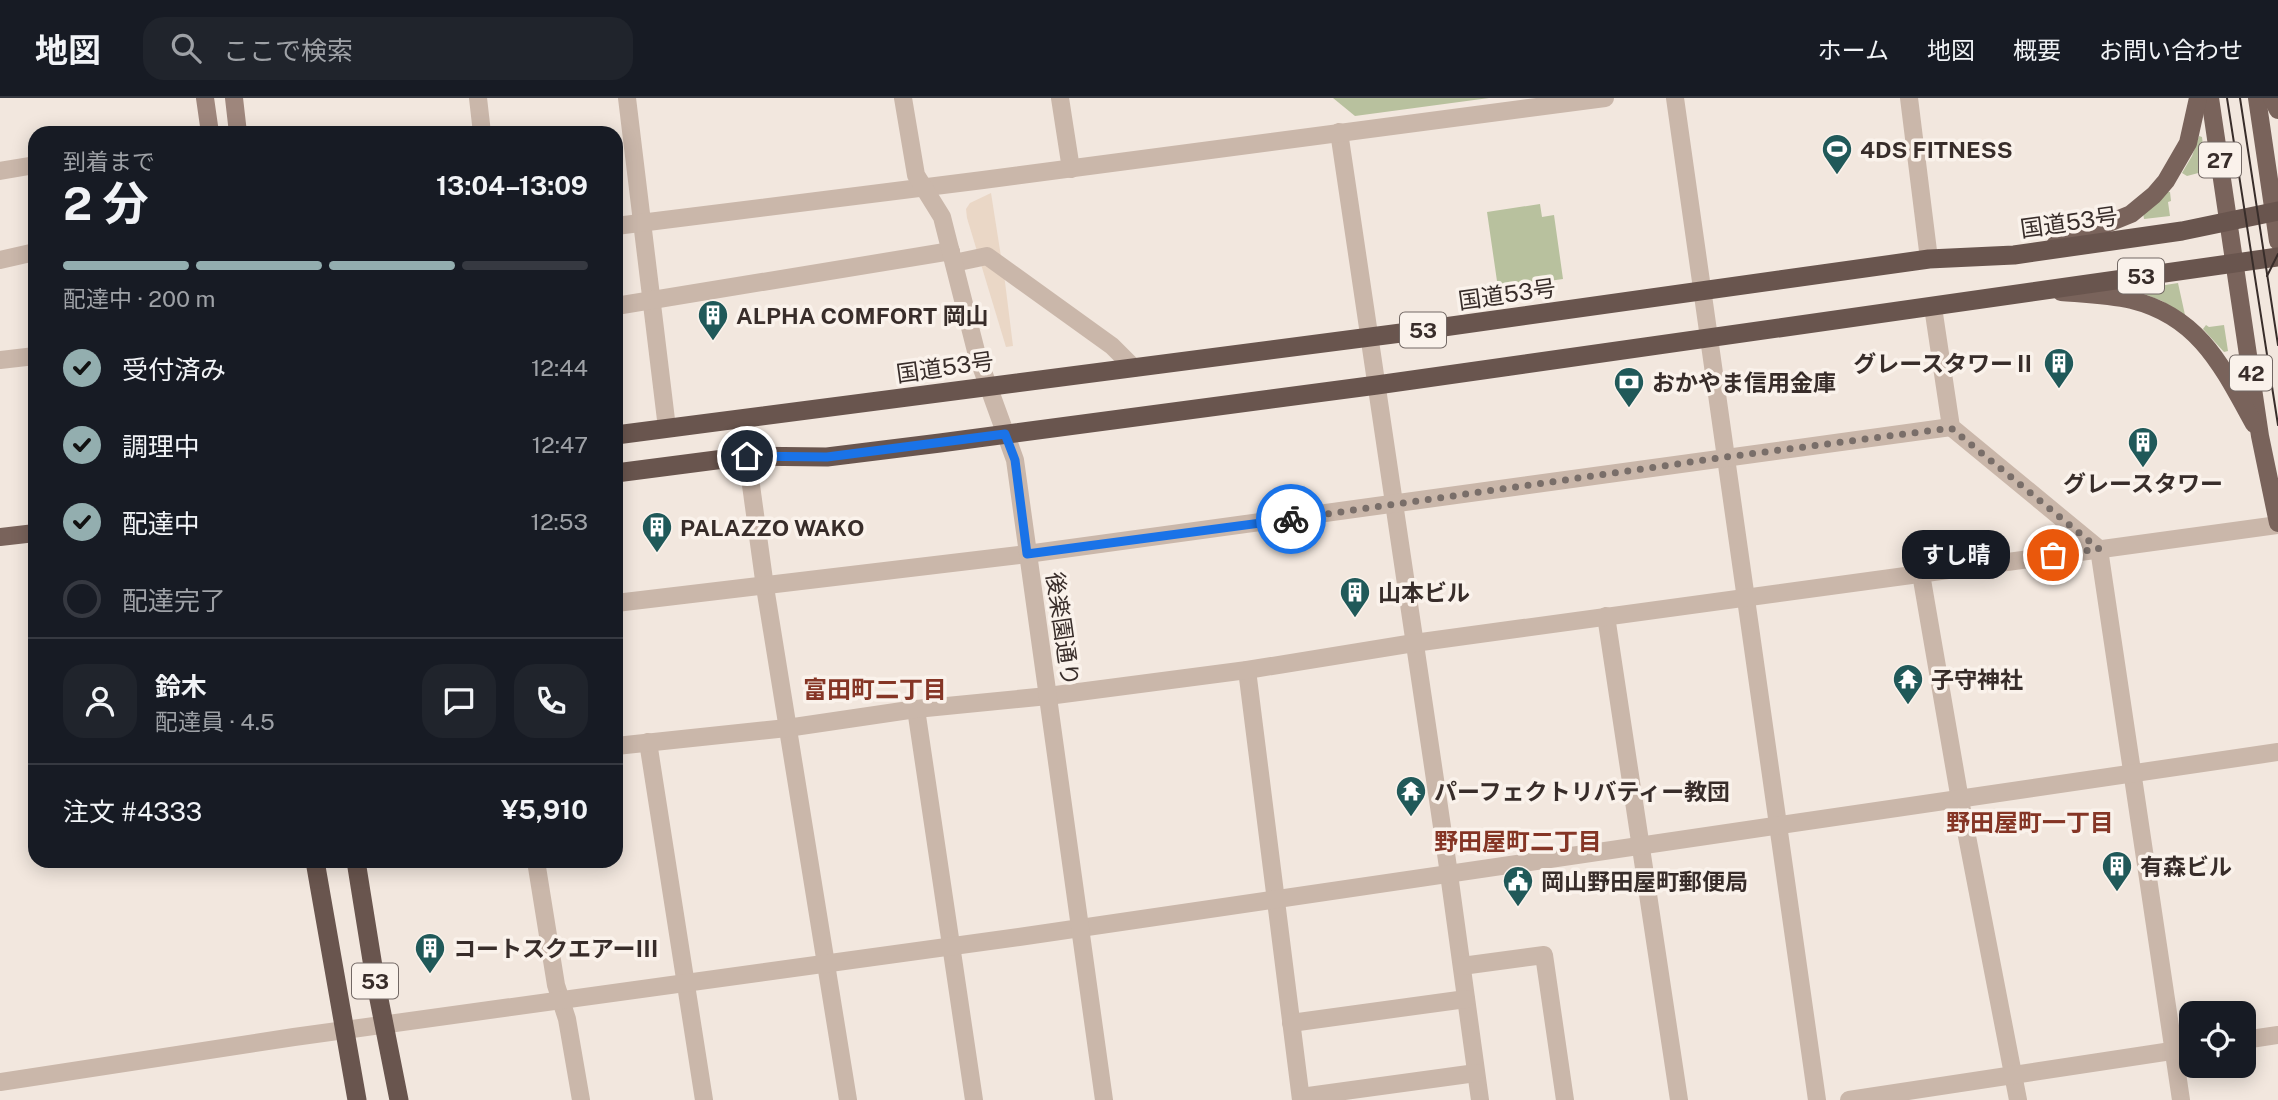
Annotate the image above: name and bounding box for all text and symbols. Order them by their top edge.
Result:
search box [143,17,633,80]
icon: search [167,29,205,67]
text: 地図 [35,31,101,69]
text: ここで検索 [223,35,353,66]
text: ホーム [1818,36,1889,64]
text: 地図 [1927,36,1975,64]
text: 概要 [2013,36,2061,64]
text: お問い合わせ [2099,36,2243,64]
sports icon: 4DS FITNESS [1820,132,1854,176]
place label: 4DS FITNESS [1860,136,2013,163]
road number: 27 [2199,142,2241,178]
text: 到着まで [63,148,155,175]
text: 13:04–13:09 [436,170,588,201]
text: 2 分 [63,176,149,230]
street label: 国道53号 [2018,202,2120,242]
road number: 53 [2118,258,2164,294]
street label: 国道53号 [1456,274,1558,314]
text: 配達中 · 200 m [63,285,216,312]
building icon: ALPHA COMFORT 岡山 [696,298,730,342]
place label: ALPHA COMFORT 岡山 [736,302,988,329]
road number: 53 [1400,313,1446,348]
building icon: グレースタワーⅡ [2042,346,2076,390]
street label: 国道53号 [894,347,996,387]
icon: check [63,349,101,387]
place label: グレースタワーⅡ [1853,350,2036,377]
text: 受付済み [122,354,226,385]
text: 12:44 [531,354,588,381]
road number: 42 [2230,356,2272,390]
bank icon: おかやま信用金庫 [1612,365,1646,409]
place label: おかやま信用金庫 [1652,369,1836,396]
building icon: グレースタワー [2126,425,2160,469]
icon: check [63,426,101,464]
pin [717,426,777,486]
text: 調理中 [122,431,200,462]
text: 12:47 [532,431,588,458]
icon: home [728,437,766,475]
place label: グレースタワー [2063,470,2223,497]
courier [1256,484,1326,554]
icon: bike [1272,500,1310,538]
icon: check [63,503,101,541]
text: 配達中 [122,508,200,539]
text: 12:53 [531,508,588,535]
building icon: PALAZZO WAKO [640,510,674,554]
place label: PALAZZO WAKO [680,514,864,541]
pin [2023,525,2083,585]
callout: すし晴 [1902,531,2011,580]
icon: bag [2034,536,2072,574]
text: すし晴 [1922,541,1991,568]
street label: 後楽園通り [1042,570,1084,688]
building icon: 山本ビル [1338,575,1372,619]
place label: 山本ビル [1378,579,1470,606]
text: 配達完了 [122,585,226,616]
temple icon: 子守神社 [1891,662,1925,706]
button: person [63,664,137,738]
button: chat [422,664,496,738]
button: phone [514,664,588,738]
place label: 子守神社 [1931,666,2023,693]
text: 鈴木 [155,671,207,702]
district label: 富田町二丁目 [803,675,947,703]
text: 配達員 · 4.5 [155,708,275,735]
temple icon: パーフェクトリバティー教団 [1394,774,1428,818]
place label: パーフェクトリバティー教団 [1434,778,1730,805]
text: ¥5,910 [501,794,588,825]
text: 注文 #4333 [63,796,202,827]
district label: 野田屋町一丁目 [1946,808,2114,836]
district label: 野田屋町二丁目 [1434,827,1602,855]
building icon: 有森ビル [2100,849,2134,893]
place label: 有森ビル [2140,853,2232,880]
public building icon: 岡山野田屋町郵便局 [1501,864,1535,908]
place label: 岡山野田屋町郵便局 [1541,868,1748,895]
building icon: コートスクエアーⅢ [413,931,447,975]
place label: コートスクエアーⅢ [453,935,659,962]
road number: 53 [352,964,398,998]
map controls [2179,1001,2256,1078]
button: locate [2179,1001,2256,1078]

